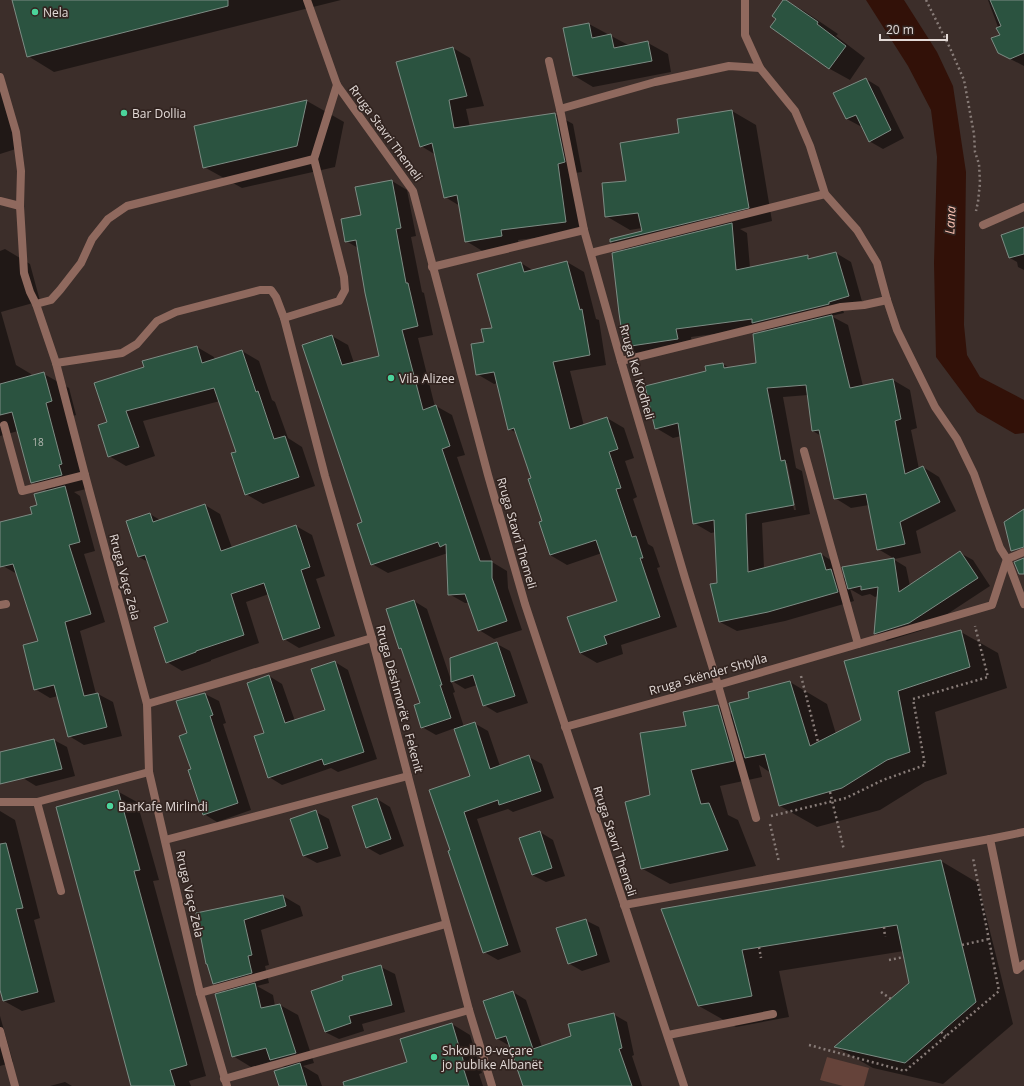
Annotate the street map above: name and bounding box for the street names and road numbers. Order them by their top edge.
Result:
street label: Rruga Stavri Themeli [345,81,427,185]
street label: Rruga Kel Kodheli [615,322,659,422]
street label: Rruga Stavri Themeli [493,475,541,591]
street label: Rruga Vaçe Zela [105,532,145,622]
street label: Rruga Dëshmorët e Fekenit [372,623,428,775]
street label: Rruga Skënder Shtylla [647,649,769,699]
street label: Rruga Stavri Themeli [589,784,641,898]
street label: Rruga Vaçe Zela [172,849,208,939]

